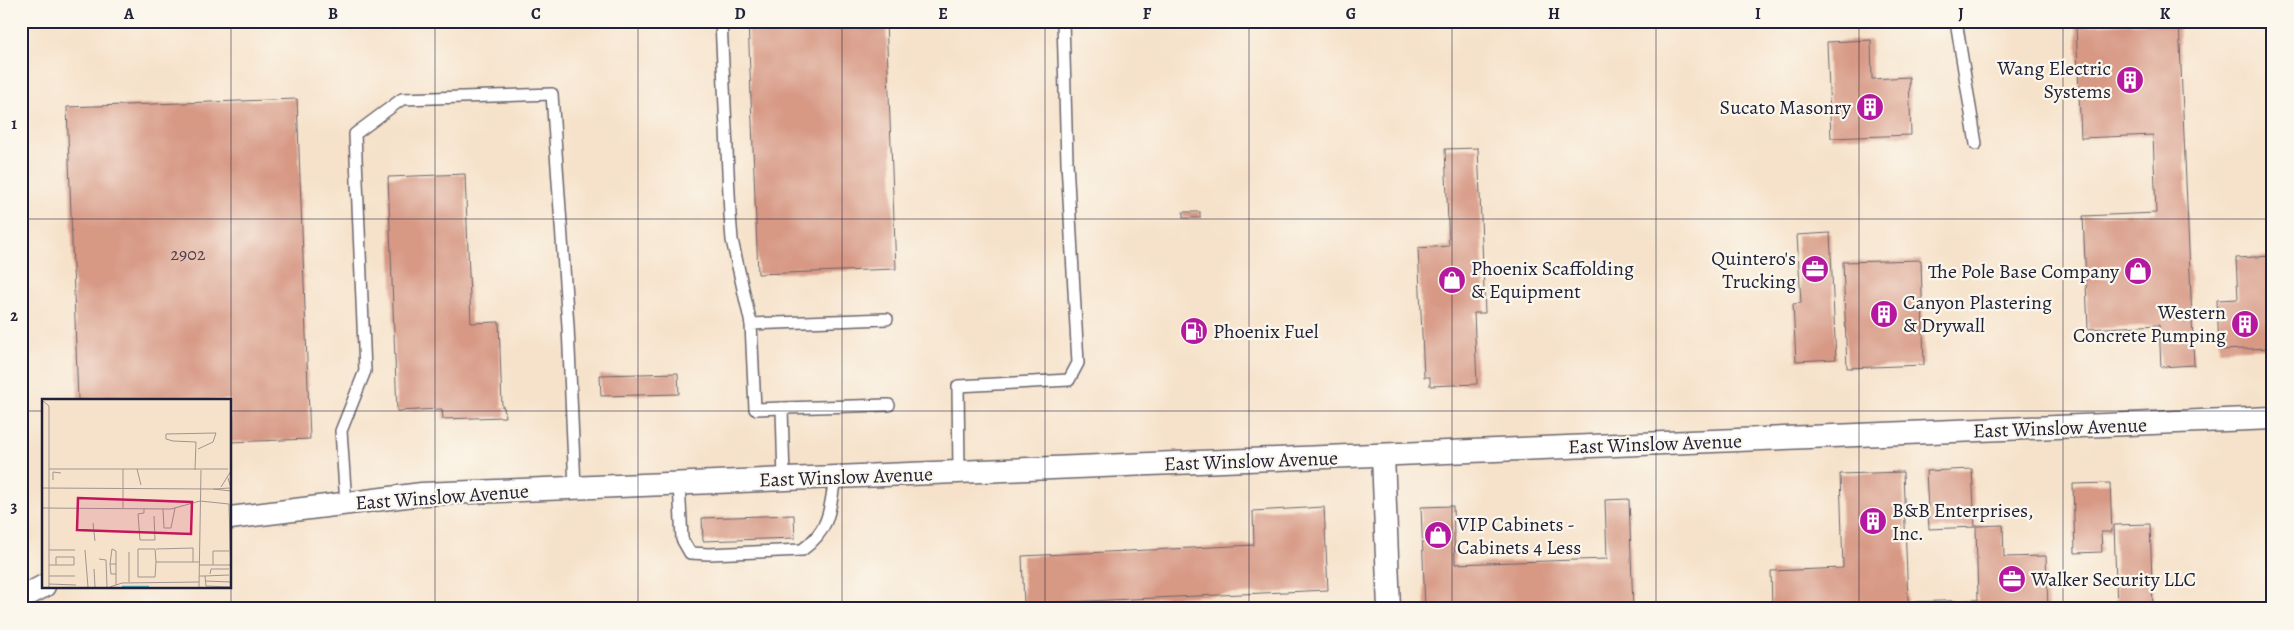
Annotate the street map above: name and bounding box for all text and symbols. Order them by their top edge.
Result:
text: A [123,3,135,25]
text: B [328,3,338,25]
text: C [531,3,541,25]
text: D [734,3,746,25]
text: E [938,3,948,25]
text: F [1143,3,1152,25]
text: G [1346,3,1356,25]
text: H [1548,3,1560,25]
text: I [1755,3,1761,25]
text: J [1958,3,1964,25]
text: K [2160,3,2171,25]
place label: Wang Electric Systems [1996,55,2111,105]
building icon: Wang Electric Systems [2115,65,2145,95]
building icon: Sucato Masonry [1855,92,1885,122]
place label: Sucato Masonry [1720,94,1852,121]
text: 1 [11,113,17,135]
house number: 2902 [171,242,206,266]
place label: Quintero's Trucking [1711,245,1796,295]
office icon: Quintero's Trucking [1800,254,1830,284]
place label: Phoenix Scaffolding & Equipment [1471,255,1634,305]
shop icon: The Pole Base Company [2123,256,2153,286]
place label: The Pole Base Company [1928,258,2120,285]
shop icon: Phoenix Scaffolding & Equipment [1437,265,1467,295]
place label: Canyon Plastering & Drywall [1903,289,2052,339]
building icon: Canyon Plastering & Drywall [1869,299,1899,329]
place label: Western Concrete Pumping [2073,299,2226,349]
text: 2 [10,305,18,327]
building icon: Western Concrete Pumping [2230,309,2260,339]
fuel station icon: Phoenix Fuel [1179,316,1209,346]
place label: Phoenix Fuel [1213,318,1319,345]
inset map [42,399,231,588]
street label: East Winslow Avenue [1973,411,2147,445]
street label: East Winslow Avenue [1568,427,1742,461]
street label: East Winslow Avenue [1164,444,1338,478]
street label: East Winslow Avenue [759,460,933,494]
street label: East Winslow Avenue [354,477,530,517]
text: 3 [11,496,18,518]
place label: B&B Enterprises, Inc. [1892,497,2034,547]
building icon: B&B Enterprises, Inc. [1858,506,1888,536]
place label: VIP Cabinets - Cabinets 4 Less [1456,511,1581,561]
shop icon: VIP Cabinets - Cabinets 4 Less [1423,520,1453,550]
office icon: Walker Security LLC [1997,564,2027,594]
place label: Walker Security LLC [2030,566,2196,593]

